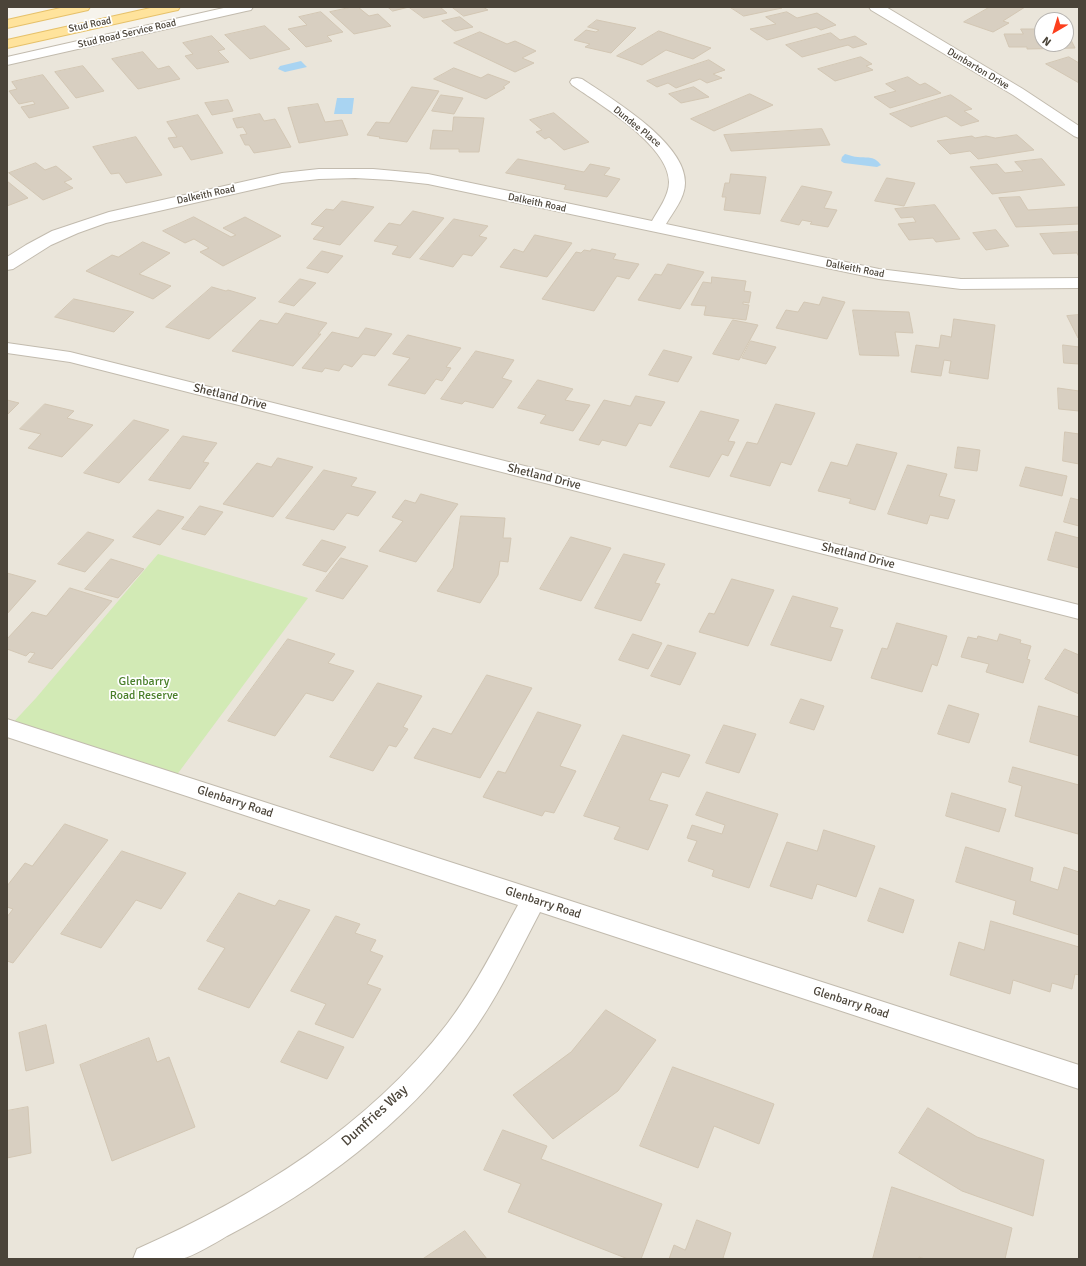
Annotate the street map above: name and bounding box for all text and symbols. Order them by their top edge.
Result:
north arrow [1034,12,1074,52]
street label: Stud Road [68,15,112,35]
street label: Stud Road Service Road [77,17,177,51]
text: N [1040,34,1054,49]
street label: Dunbarton Drive [945,46,1011,92]
street label: Dundee Place [611,104,663,150]
street label: Dalkeith Road [176,183,236,207]
street label: Dalkeith Road [507,191,567,215]
street label: Dalkeith Road [825,257,885,281]
street label: Shetland Drive [192,381,268,413]
street label: Shetland Drive [506,461,582,493]
street label: Shetland Drive [820,540,896,572]
park label: Glenbarry Road Reserve [110,675,178,703]
street label: Glenbarry Road [195,783,275,821]
street label: Glenbarry Road [503,884,583,922]
street label: Glenbarry Road [811,984,891,1022]
street label: Dumfries Way [339,1082,411,1150]

